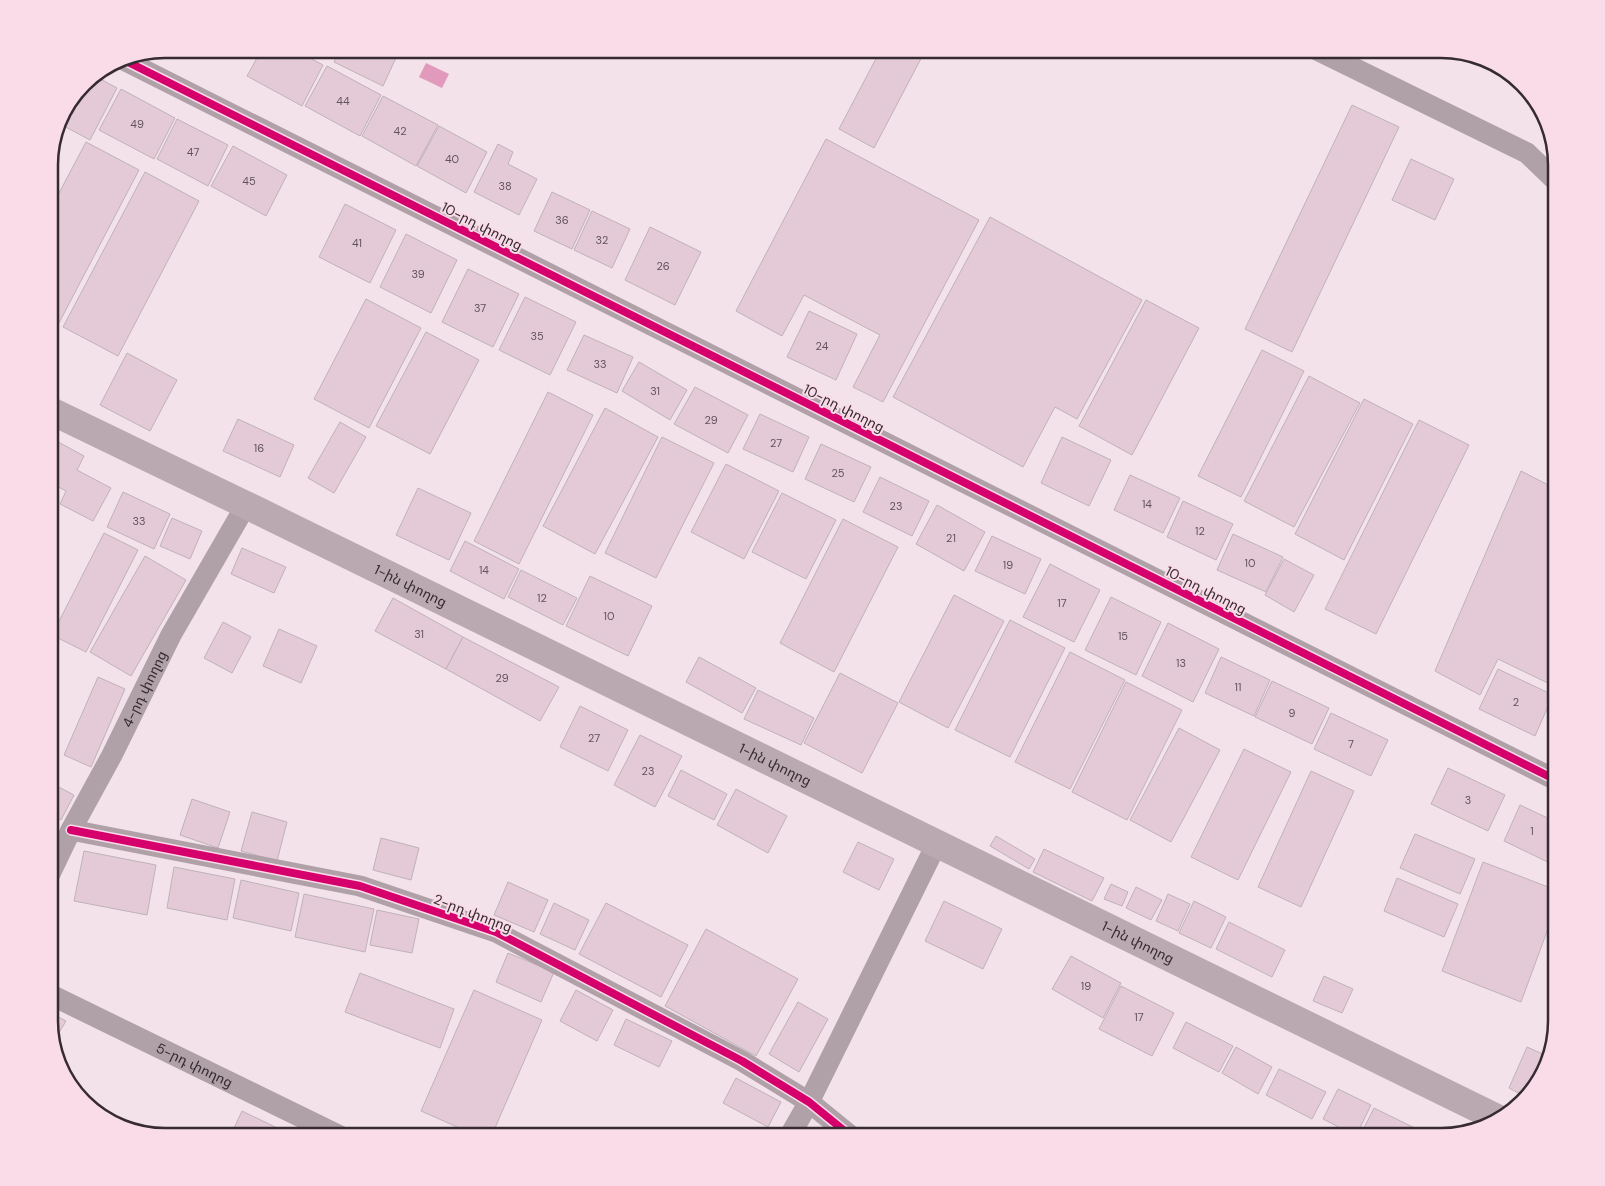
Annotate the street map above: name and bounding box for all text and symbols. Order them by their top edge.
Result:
house number: 44 [336,94,350,108]
house number: 49 [130,117,144,131]
house number: 42 [393,124,407,138]
house number: 47 [187,145,199,159]
house number: 40 [445,152,459,166]
house number: 45 [242,174,256,188]
house number: 38 [498,179,512,193]
street label: 10-րդ փողոց [438,198,526,254]
house number: 36 [555,213,569,227]
house number: 32 [596,233,608,247]
house number: 41 [352,236,362,250]
house number: 26 [656,259,670,273]
house number: 39 [411,267,425,281]
house number: 37 [474,301,486,315]
house number: 35 [530,329,544,343]
house number: 24 [816,339,829,353]
house number: 33 [593,357,607,371]
street label: 10-րդ փողոց [800,380,888,436]
house number: 31 [650,384,660,398]
house number: 29 [704,413,718,427]
house number: 27 [770,436,782,450]
house number: 16 [254,441,264,455]
house number: 25 [831,466,845,480]
house number: 14 [1142,497,1152,511]
house number: 23 [890,499,902,513]
house number: 33 [132,514,146,528]
house number: 12 [1195,524,1205,538]
house number: 21 [946,531,956,545]
house number: 10 [1245,556,1255,570]
house number: 19 [1003,558,1013,572]
street label: 1-ին փողոց [371,560,450,611]
street label: 10-րդ փողոց [1162,562,1250,618]
house number: 14 [479,563,489,577]
house number: 12 [537,591,547,605]
house number: 17 [1057,596,1067,610]
house number: 10 [604,609,614,623]
house number: 31 [414,627,424,641]
house number: 15 [1118,629,1128,643]
street label: 4-րդ փողոց [118,648,171,730]
house number: 13 [1176,656,1186,670]
house number: 29 [495,671,509,685]
house number: 11 [1235,680,1241,694]
house number: 2 [1513,695,1519,709]
house number: 9 [1289,706,1296,720]
house number: 27 [588,731,600,745]
house number: 7 [1348,737,1354,751]
street label: 1-ին փողոց [736,739,814,790]
house number: 23 [642,764,654,778]
house number: 3 [1465,793,1471,807]
house number: 1 [1530,824,1534,838]
street label: 2-րդ փողոց [431,890,515,936]
street label: 1-ին փողոց [1099,917,1177,967]
house number: 19 [1081,979,1091,993]
house number: 17 [1134,1010,1144,1024]
street label: 5-րդ փողոց [153,1039,236,1091]

